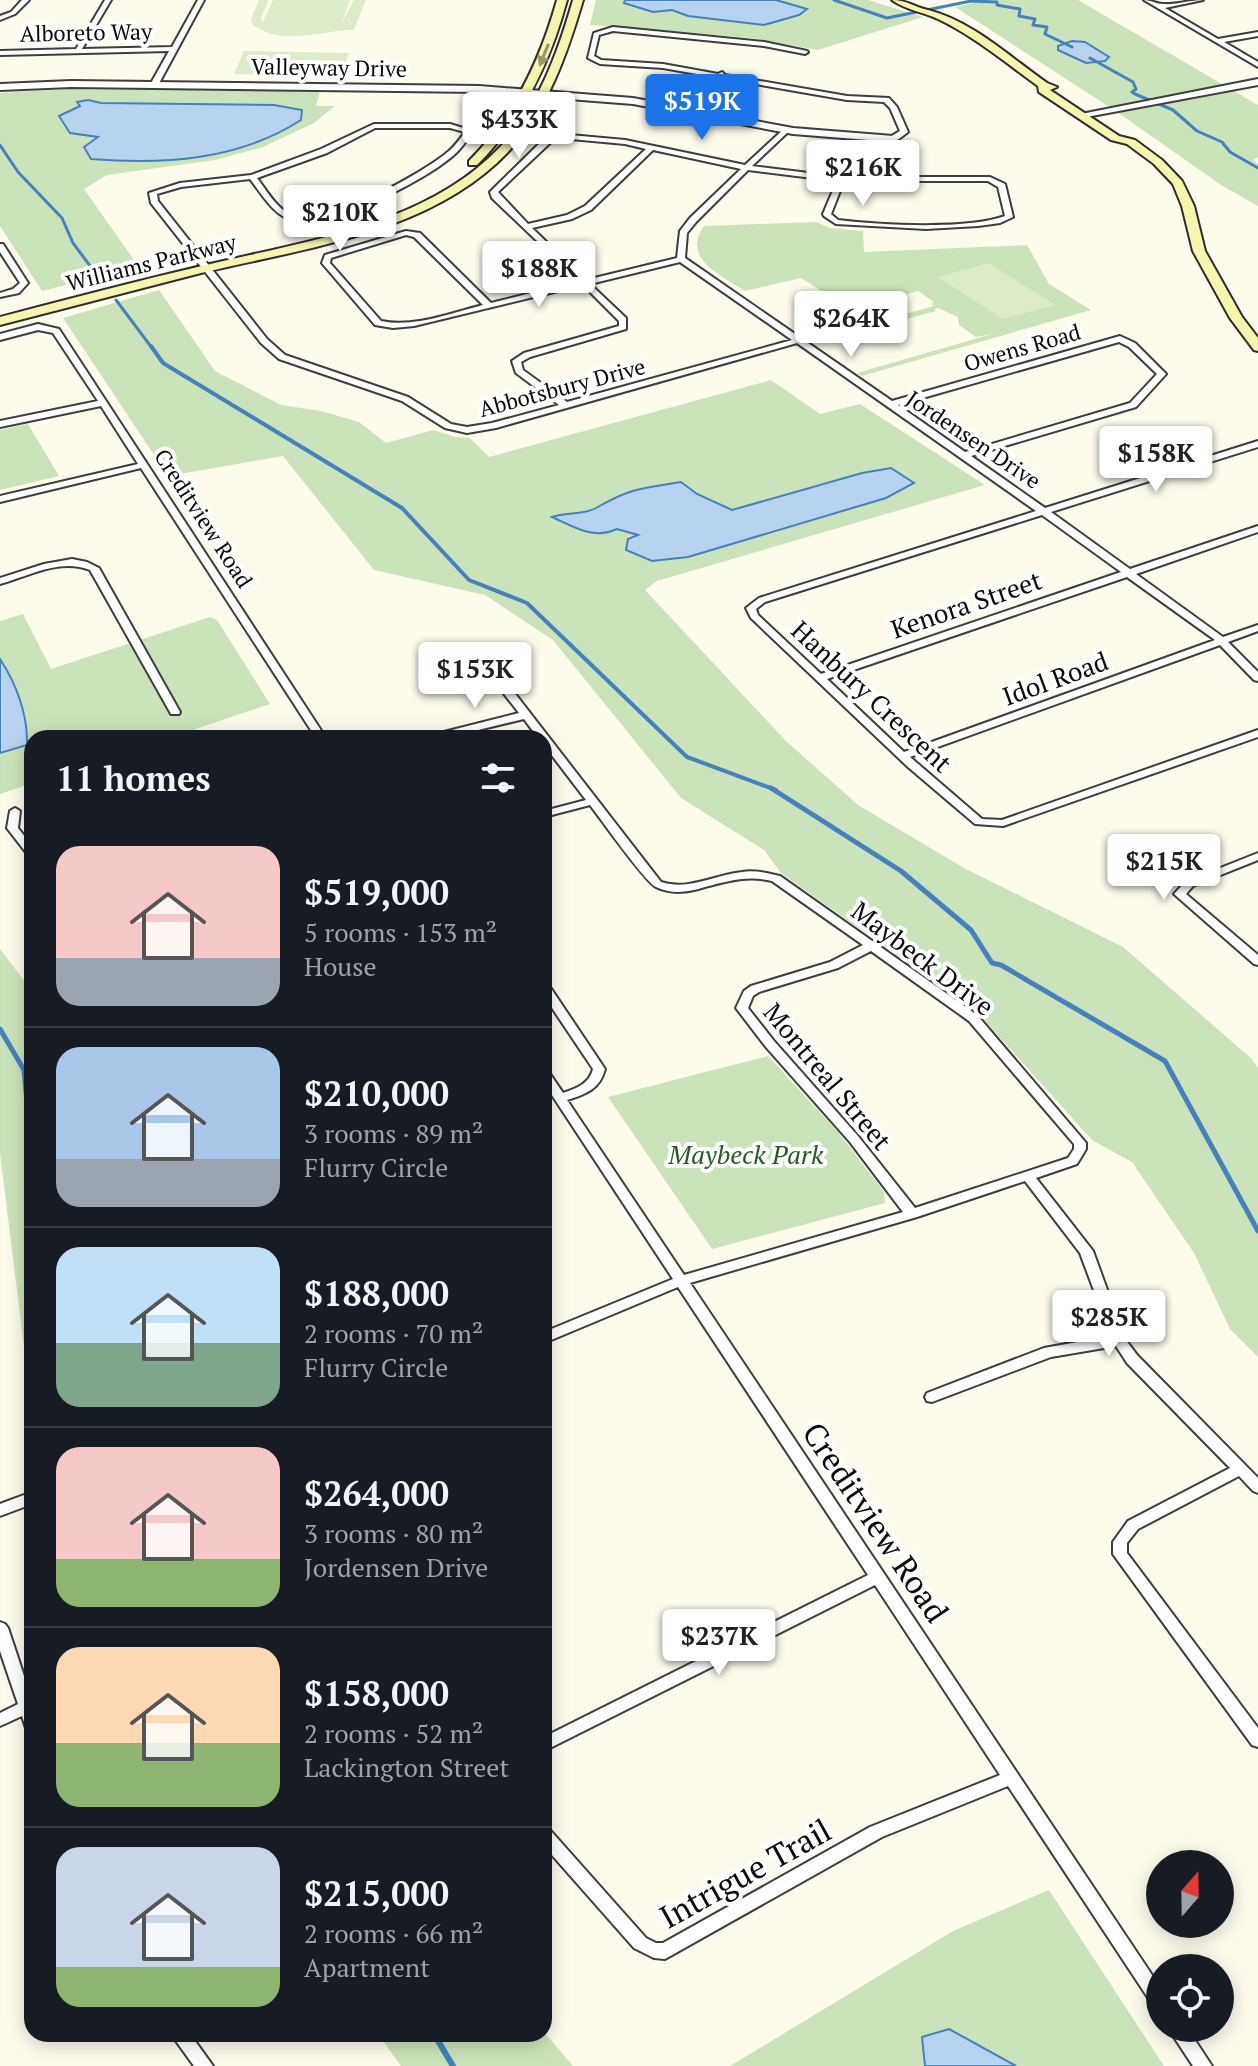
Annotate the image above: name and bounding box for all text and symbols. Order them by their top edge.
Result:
street label: Alboreto Way [20,16,153,48]
one-way arrow [537,43,550,67]
street label: Valleyway Drive [251,51,407,83]
pin: $519K [646,74,758,142]
text: $519K [663,83,741,117]
pin: $433K [463,92,575,160]
text: $433K [480,101,558,135]
pin: $216K [807,140,919,208]
text: $216K [824,149,902,183]
pin: $210K [284,185,396,253]
text: $210K [301,194,379,228]
street label: Williams Parkway [63,227,240,297]
pin: $188K [483,241,595,309]
text: $188K [500,250,578,284]
pin: $264K [795,291,907,359]
text: $264K [812,300,890,334]
street label: Owens Road [960,317,1084,377]
street label: Abbotsbury Drive [476,351,648,423]
street label: Jordensen Drive [901,383,1047,495]
pin: $158K [1100,426,1212,494]
text: $158K [1117,435,1195,469]
street label: Creditview Road [148,443,260,593]
street label: Kenora Street [886,562,1046,646]
street label: Hanbury Crescent [785,613,960,779]
pin: $153K [419,642,531,710]
street label: Idol Road [997,643,1113,713]
text: $153K [436,651,514,685]
text: 11 homes [56,756,211,801]
icon: filters [476,756,520,800]
pin: $215K [1108,834,1220,902]
text: $215K [1125,843,1203,877]
text: $519,000 [304,870,449,915]
icon: home [120,878,216,974]
street label: Maybeck Drive [845,893,1001,1023]
text: 5 rooms · 153 m² [304,915,497,949]
text: House [304,949,377,983]
street label: Montreal Street [757,995,900,1157]
text: $210,000 [304,1071,449,1116]
icon: home [120,1079,216,1175]
text: 3 rooms · 89 m² [304,1116,483,1150]
park label: Maybeck Park [668,1137,824,1171]
text: Flurry Circle [304,1150,448,1184]
text: $188,000 [304,1271,449,1316]
icon: home [120,1279,216,1375]
pin: $285K [1053,1290,1165,1358]
text: $285K [1070,1299,1148,1333]
text: 2 rooms · 70 m² [304,1316,483,1350]
text: Flurry Circle [304,1350,448,1384]
street label: Creditview Road [794,1414,959,1630]
text: $264,000 [304,1471,449,1516]
icon: home [120,1479,216,1575]
text: 3 rooms · 80 m² [304,1516,483,1550]
text: Jordensen Drive [304,1550,488,1584]
pin: $237K [663,1609,775,1677]
text: $237K [680,1618,758,1652]
text: $158,000 [304,1671,449,1716]
icon: home [120,1679,216,1775]
text: 2 rooms · 52 m² [304,1716,483,1750]
text: Lackington Street [304,1750,509,1784]
street label: Intrigue Trail [652,1809,838,1937]
north arrow [1146,1850,1234,1938]
map controls [1146,1850,1234,2042]
text: $215,000 [304,1871,449,1916]
icon: home [120,1879,216,1975]
text: 2 rooms · 66 m² [304,1916,483,1950]
text: Apartment [304,1950,430,1984]
button: locate [1146,1954,1234,2042]

